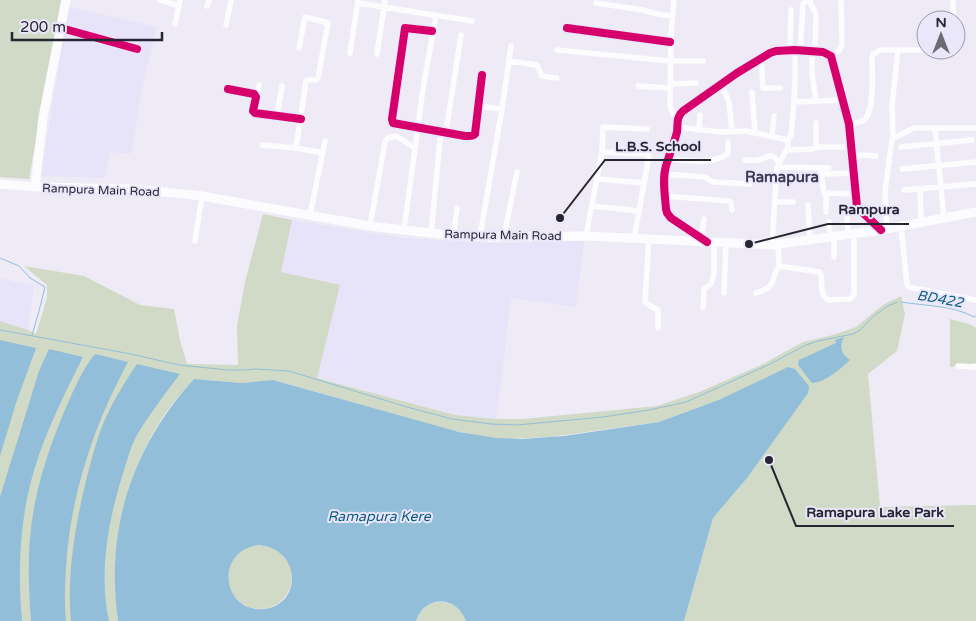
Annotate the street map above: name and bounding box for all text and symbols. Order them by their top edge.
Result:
scale bar [12,10,162,42]
north arrow [916,10,966,60]
text: N [935,14,947,31]
text: 200 m [20,18,66,36]
callout: L.B.S. School [605,131,711,160]
text: L.B.S. School [615,138,701,155]
district label: Ramapura [745,168,819,187]
street label: Rampura Main Road [42,181,160,199]
callout: Rampura [828,195,909,224]
text: Rampura [838,201,900,218]
street label: Rampura Main Road [444,227,562,243]
water label: BD422 [916,287,966,312]
callout: Ramapura Lake Park [796,497,954,526]
text: Ramapura Lake Park [806,504,944,521]
water label: Ramapura Kere [327,508,432,525]

